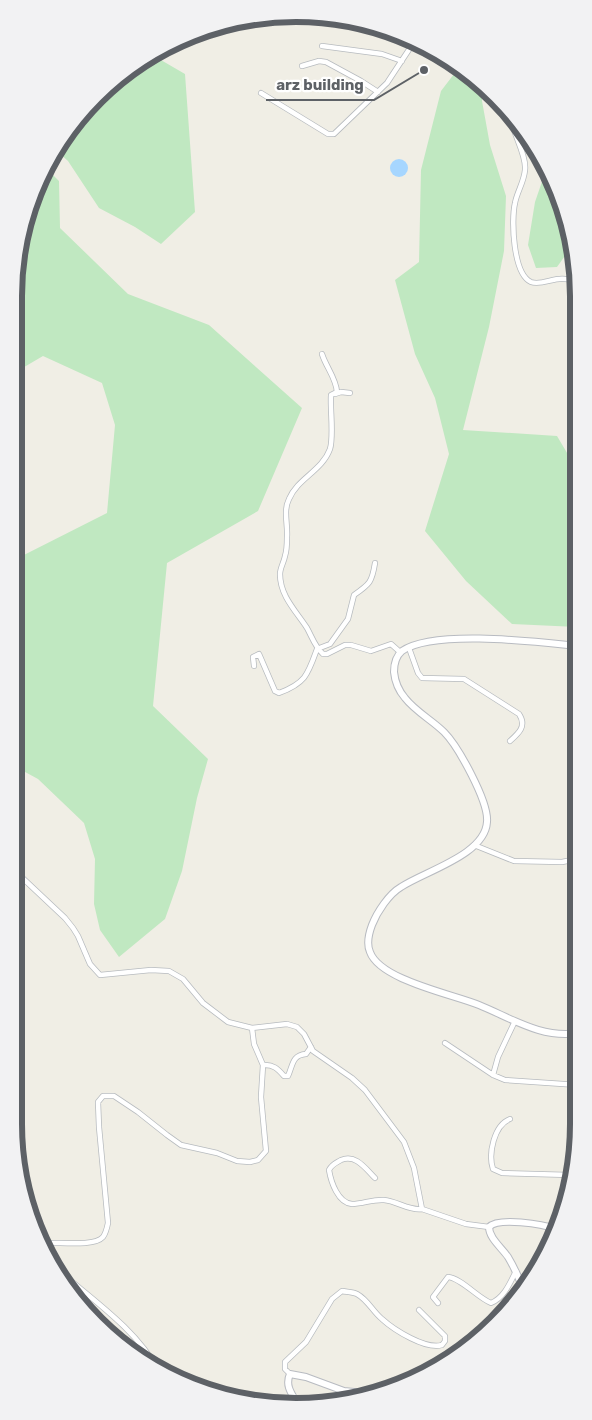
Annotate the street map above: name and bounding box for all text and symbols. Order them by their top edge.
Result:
callout: arz building [266,70,374,100]
text: arz building [276,76,364,94]

